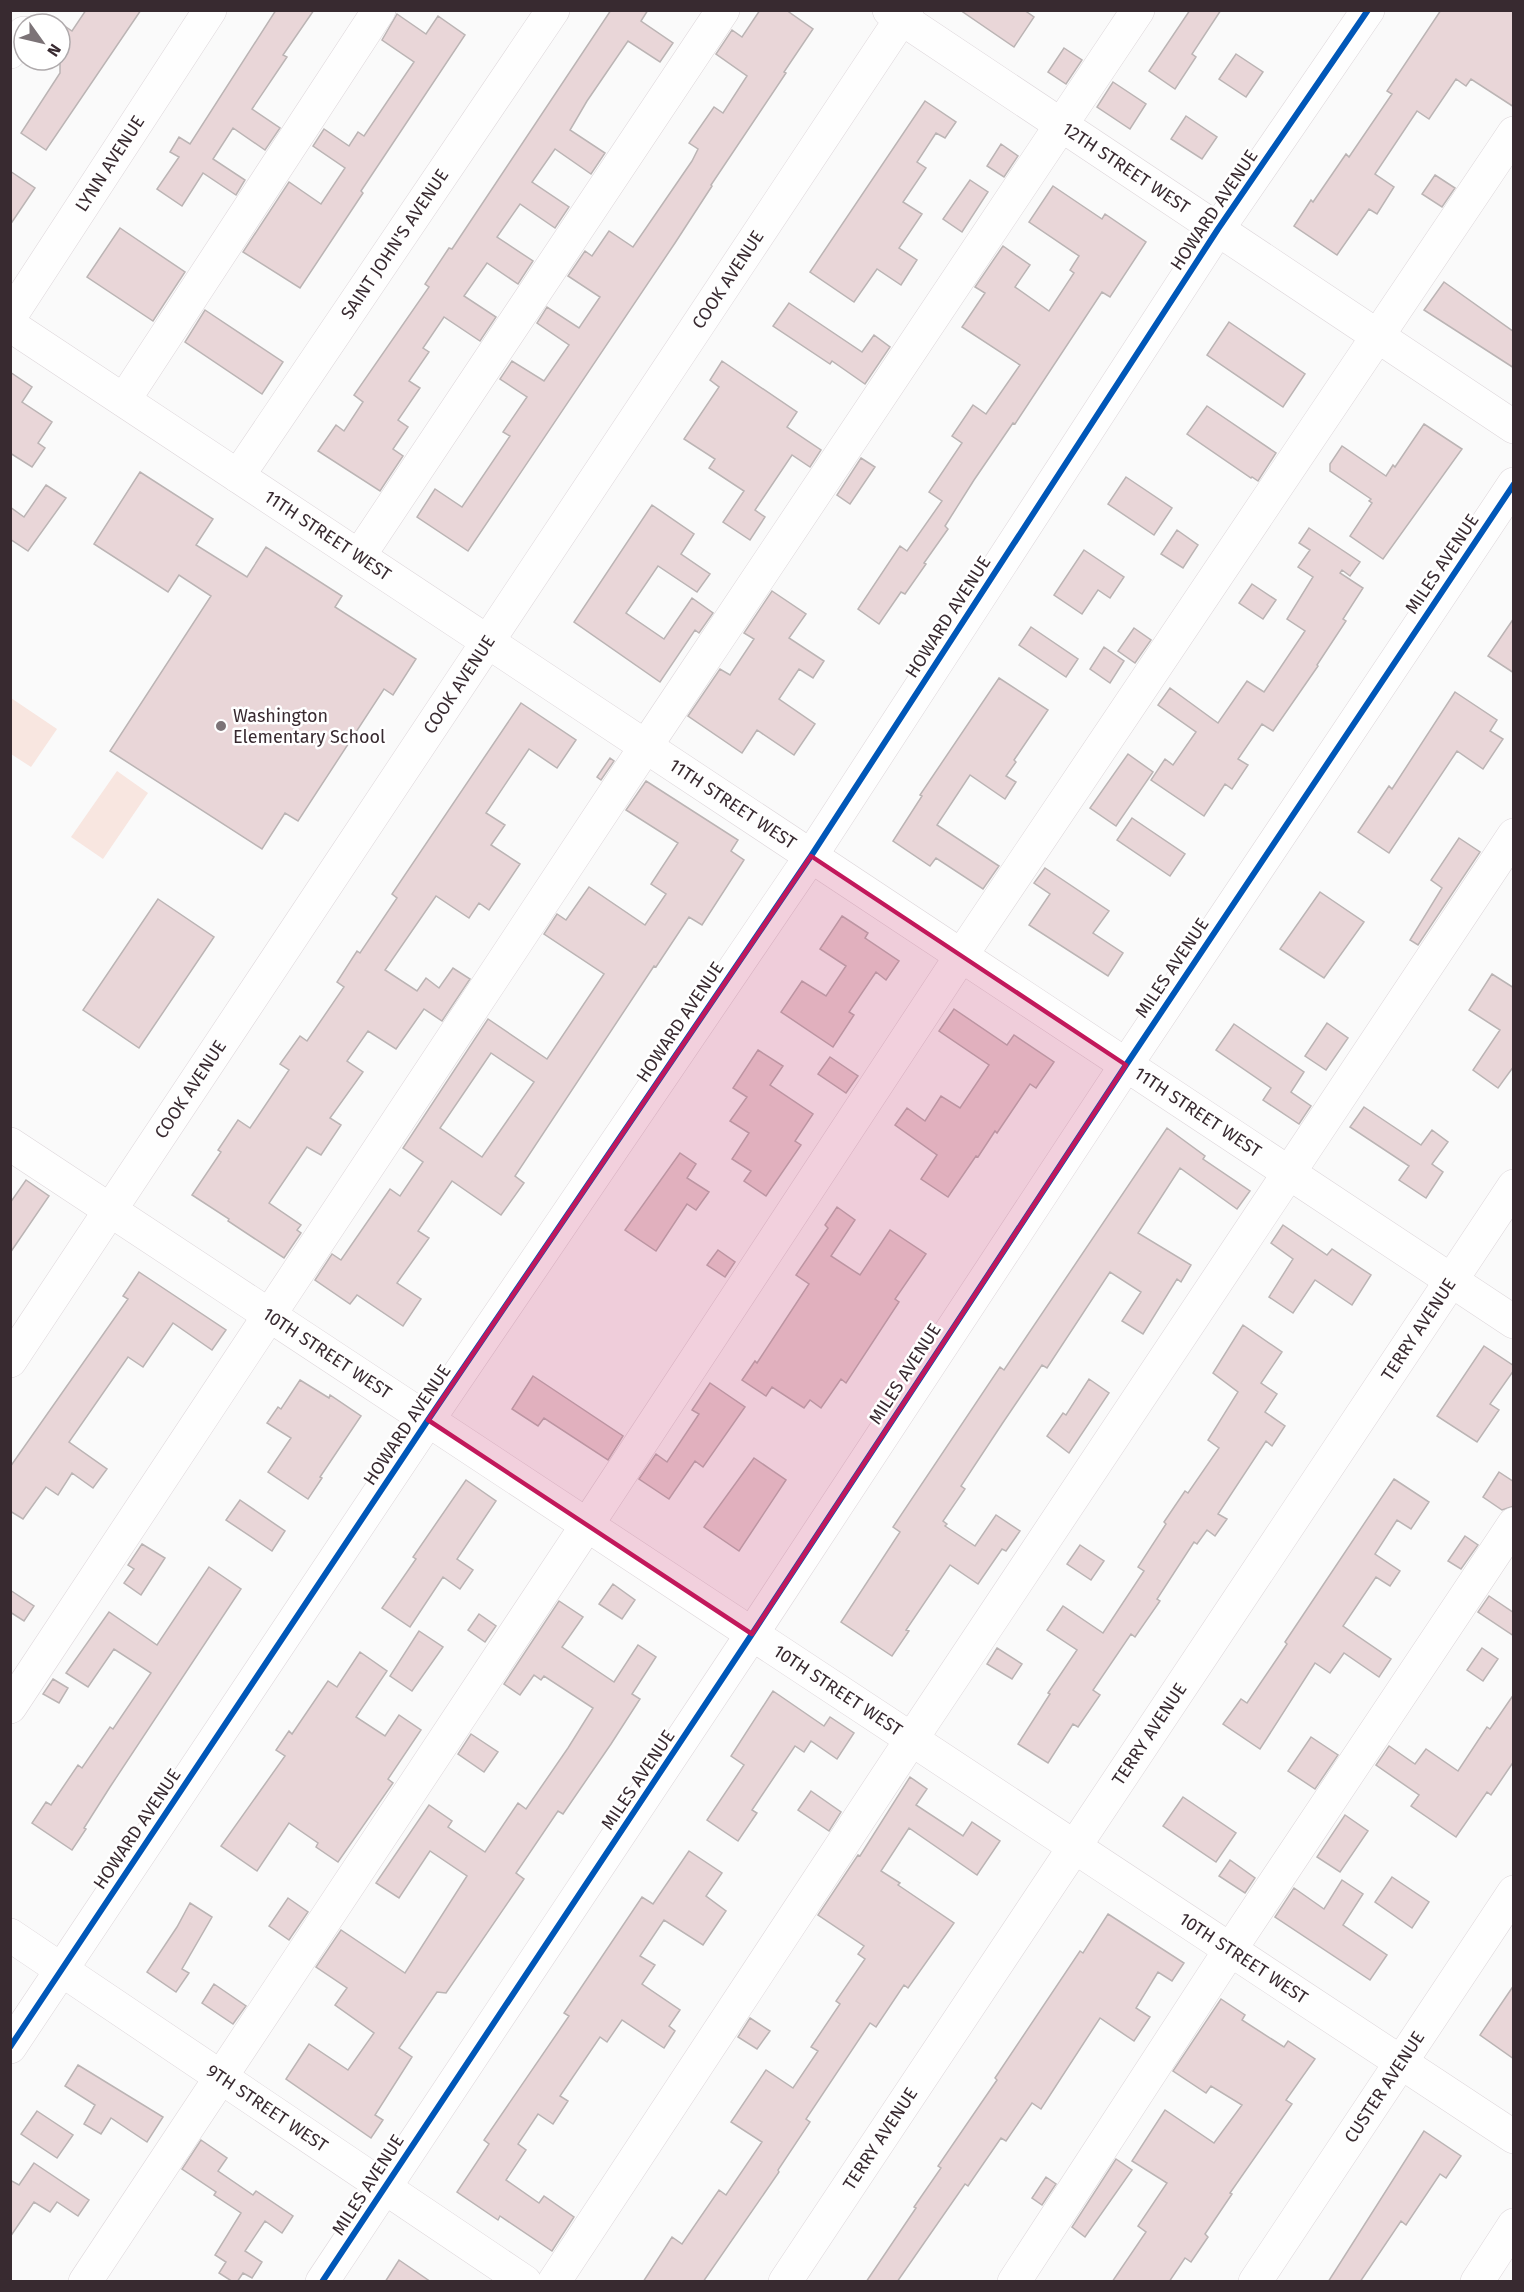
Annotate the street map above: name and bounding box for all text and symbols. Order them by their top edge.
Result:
north arrow [12,12,72,72]
text: N [43,40,65,60]
street label: LYNN AVENUE [71,111,149,216]
street label: 12TH STREET WEST [1058,118,1195,219]
street label: HOWARD AVENUE [1166,146,1262,274]
street label: SAINT JOHN'S AVENUE [336,165,453,323]
street label: COOK AVENUE [687,226,769,333]
street label: 11TH STREET WEST [260,486,396,586]
street label: MILES AVENUE [1400,510,1484,618]
street label: HOWARD AVENUE [900,552,996,682]
street label: COOK AVENUE [419,631,500,738]
place label: Washington Elementary School [233,705,385,748]
marker: Washington Elementary School [214,719,228,733]
street label: 11TH STREET WEST [665,754,801,854]
street label: MILES AVENUE [1130,914,1214,1022]
street label: HOWARD AVENUE [632,958,728,1086]
street label: COOK AVENUE [150,1036,231,1143]
street label: 11TH STREET WEST [1130,1062,1266,1163]
street label: TERRY AVENUE [1377,1274,1461,1385]
street label: 10TH STREET WEST [259,1303,396,1404]
street label: MILES AVENUE [864,1319,946,1429]
street label: HOWARD AVENUE [359,1361,455,1489]
street label: 10TH STREET WEST [769,1640,907,1741]
street label: TERRY AVENUE [1107,1679,1191,1790]
street label: MILES AVENUE [596,1726,680,1834]
street label: HOWARD AVENUE [89,1765,185,1893]
street label: 10TH STREET WEST [1175,1908,1313,2009]
street label: CUSTER AVENUE [1340,2027,1429,2147]
street label: 9TH STREET WEST [202,2060,332,2157]
street label: TERRY AVENUE [838,2083,922,2194]
street label: MILES AVENUE [327,2130,409,2240]

